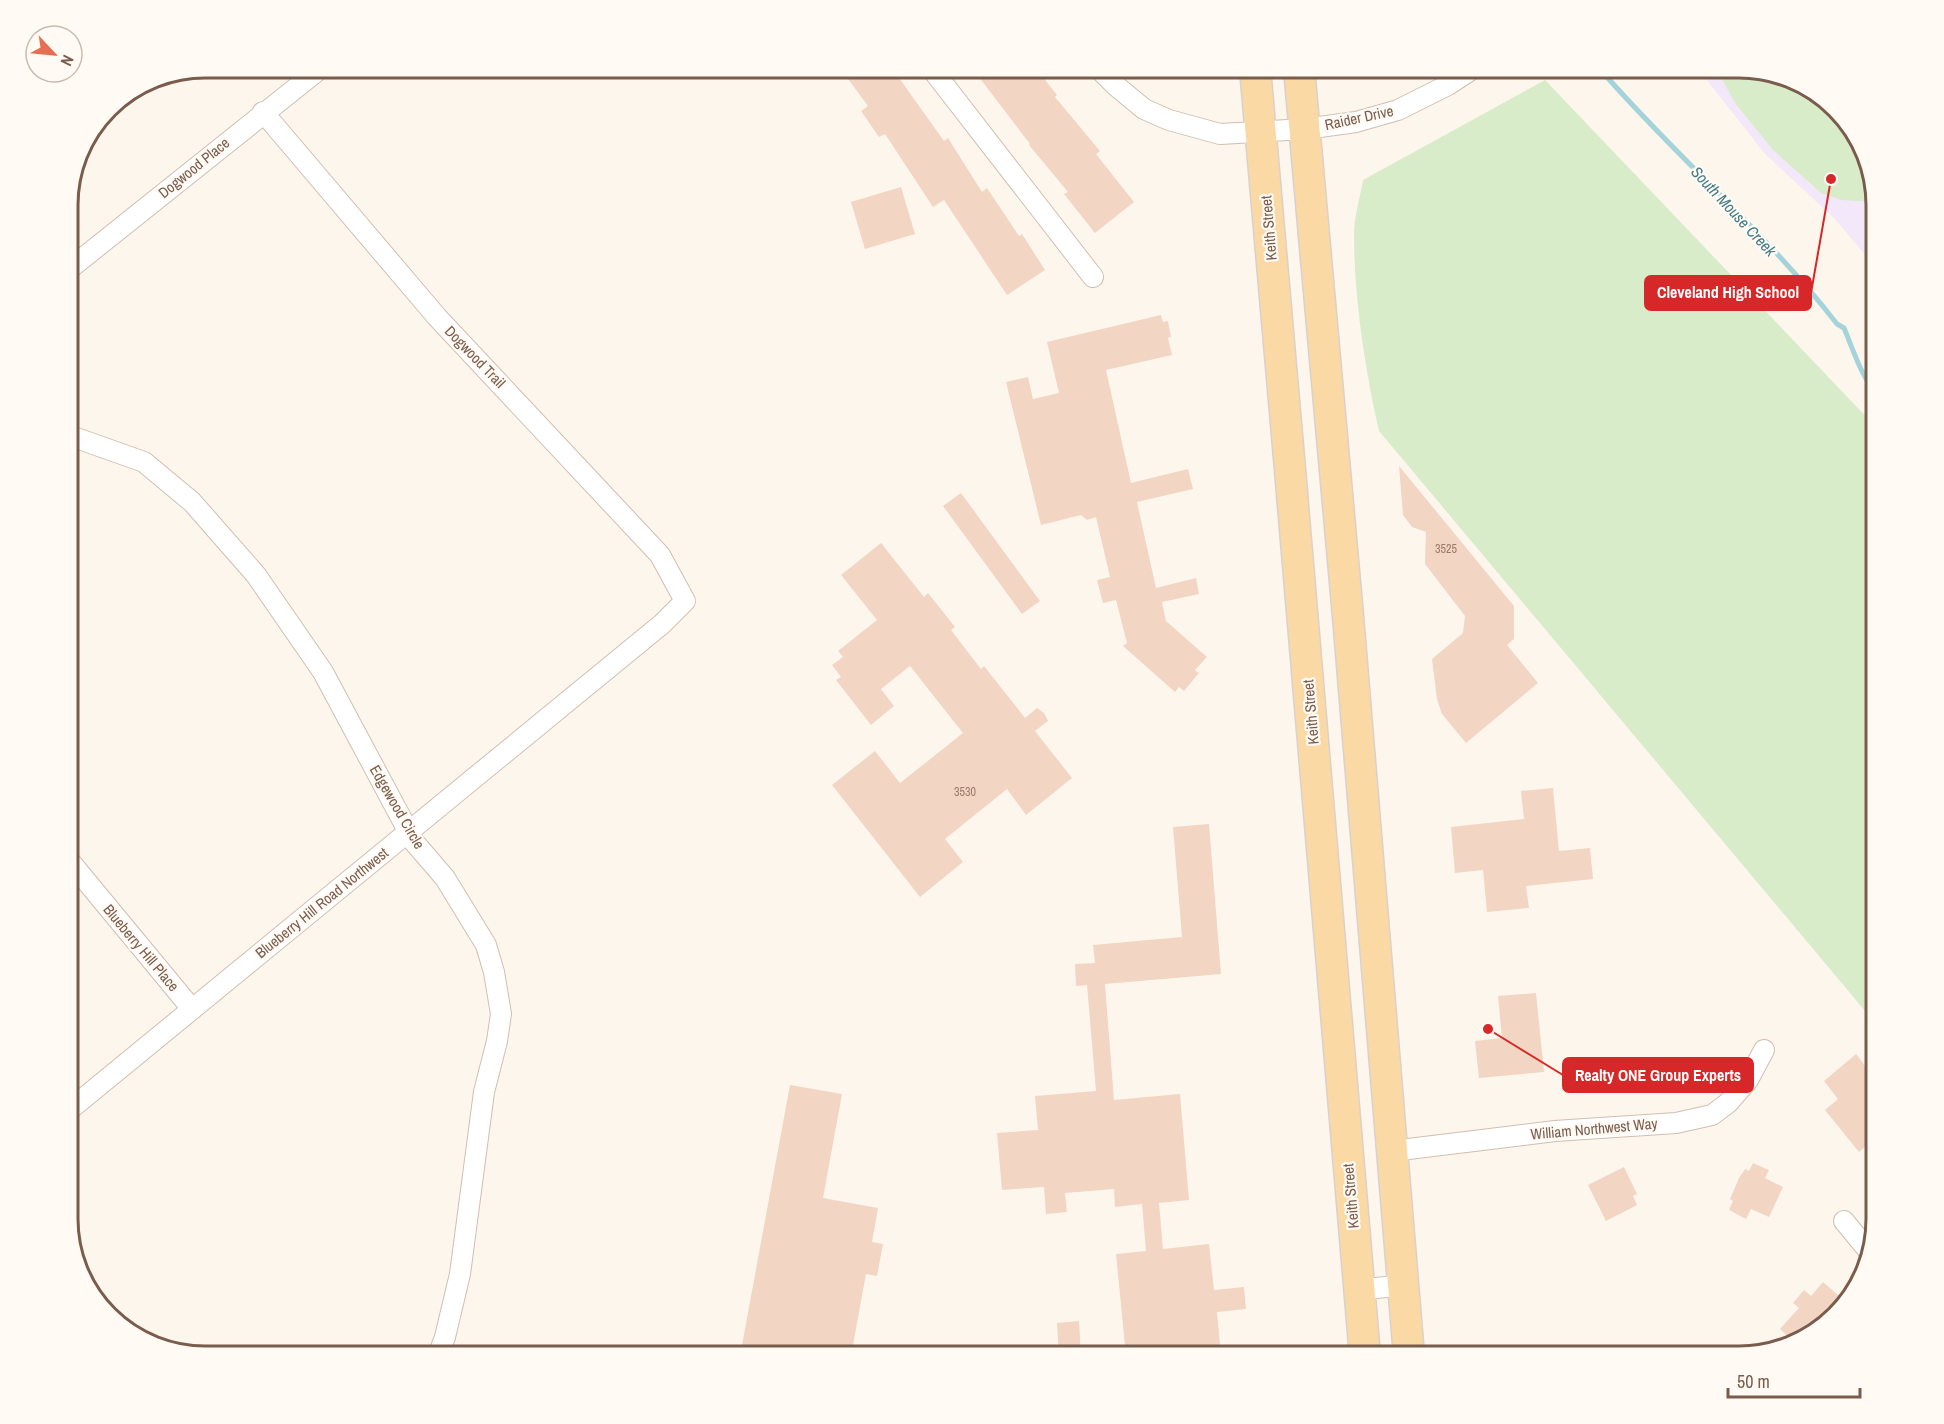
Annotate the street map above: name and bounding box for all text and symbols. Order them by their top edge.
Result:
north arrow [24,24,84,84]
text: N [56,51,79,70]
street label: Raider Drive [1323,100,1395,135]
street label: Dogwood Place [154,132,234,203]
water label: South Mouse Creek [1686,161,1782,261]
street label: Keith Street [1255,194,1282,261]
callout: Cleveland High School [1645,276,1811,310]
text: Cleveland High School [1657,281,1799,303]
street label: Dogwood Trail [440,321,510,392]
house number: 3525 [1435,541,1457,557]
street label: Keith Street [1297,678,1324,745]
street label: Edgewood Circle [365,761,430,853]
house number: 3530 [954,784,976,800]
street label: Blueberry Hill Road Northwest [251,842,393,963]
street label: Blueberry Hill Place [99,900,184,996]
callout: Realty ONE Group Experts [1563,1058,1753,1092]
text: Realty ONE Group Experts [1575,1064,1741,1086]
street label: William Northwest Way [1530,1112,1659,1145]
street label: Keith Street [1337,1162,1364,1229]
scale bar [1728,1361,1860,1399]
text: 50 m [1737,1369,1770,1394]

